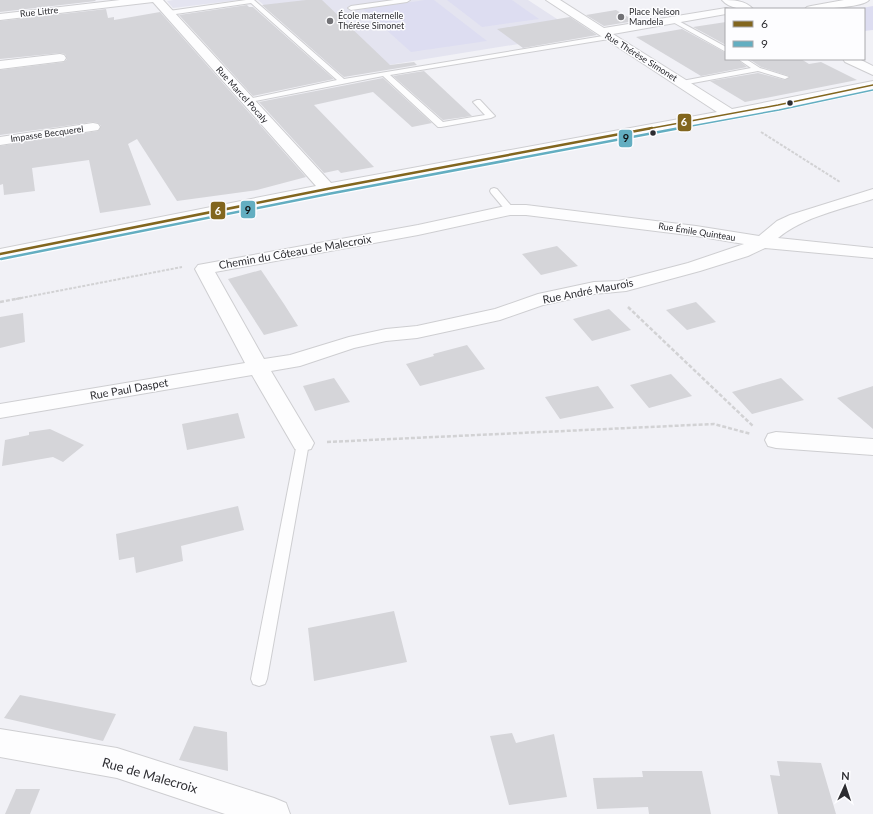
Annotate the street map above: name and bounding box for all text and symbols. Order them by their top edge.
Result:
street label: Rue Littre [19,4,59,19]
place label: Place Nelson Mandela [629,6,680,27]
legend [725,8,865,60]
place label: École maternelle Thérèse Simonet [338,10,405,31]
marker: Place Nelson Mandela [616,12,626,22]
marker: École maternelle Thérèse Simonet [325,16,335,26]
text: 6 [761,16,768,31]
street label: Rue Thérèse Simonet [603,30,680,84]
text: 9 [761,36,768,51]
street label: Rue Marcel Pocaly [214,64,271,126]
unlabelled marker [785,98,795,108]
line badge: 6 [677,113,692,132]
text: 6 [681,115,688,128]
street label: Impasse Becquerel [10,123,84,144]
unlabelled marker [648,128,658,138]
line badge: 9 [618,129,633,148]
text: 9 [623,131,629,144]
line badge: 9 [240,200,256,219]
line badge: 6 [210,201,226,220]
text: 9 [245,203,251,216]
text: 6 [215,204,222,217]
street label: Rue Émile Quinteau [658,220,736,243]
street label: Chemin du Côteau de Malecroix [218,232,373,271]
street label: Rue André Maurois [541,275,635,306]
street label: Rue Paul Daspet [89,375,169,402]
street label: Rue de Malecroix [100,754,200,796]
north arrow [825,766,865,806]
text: N [841,769,850,782]

